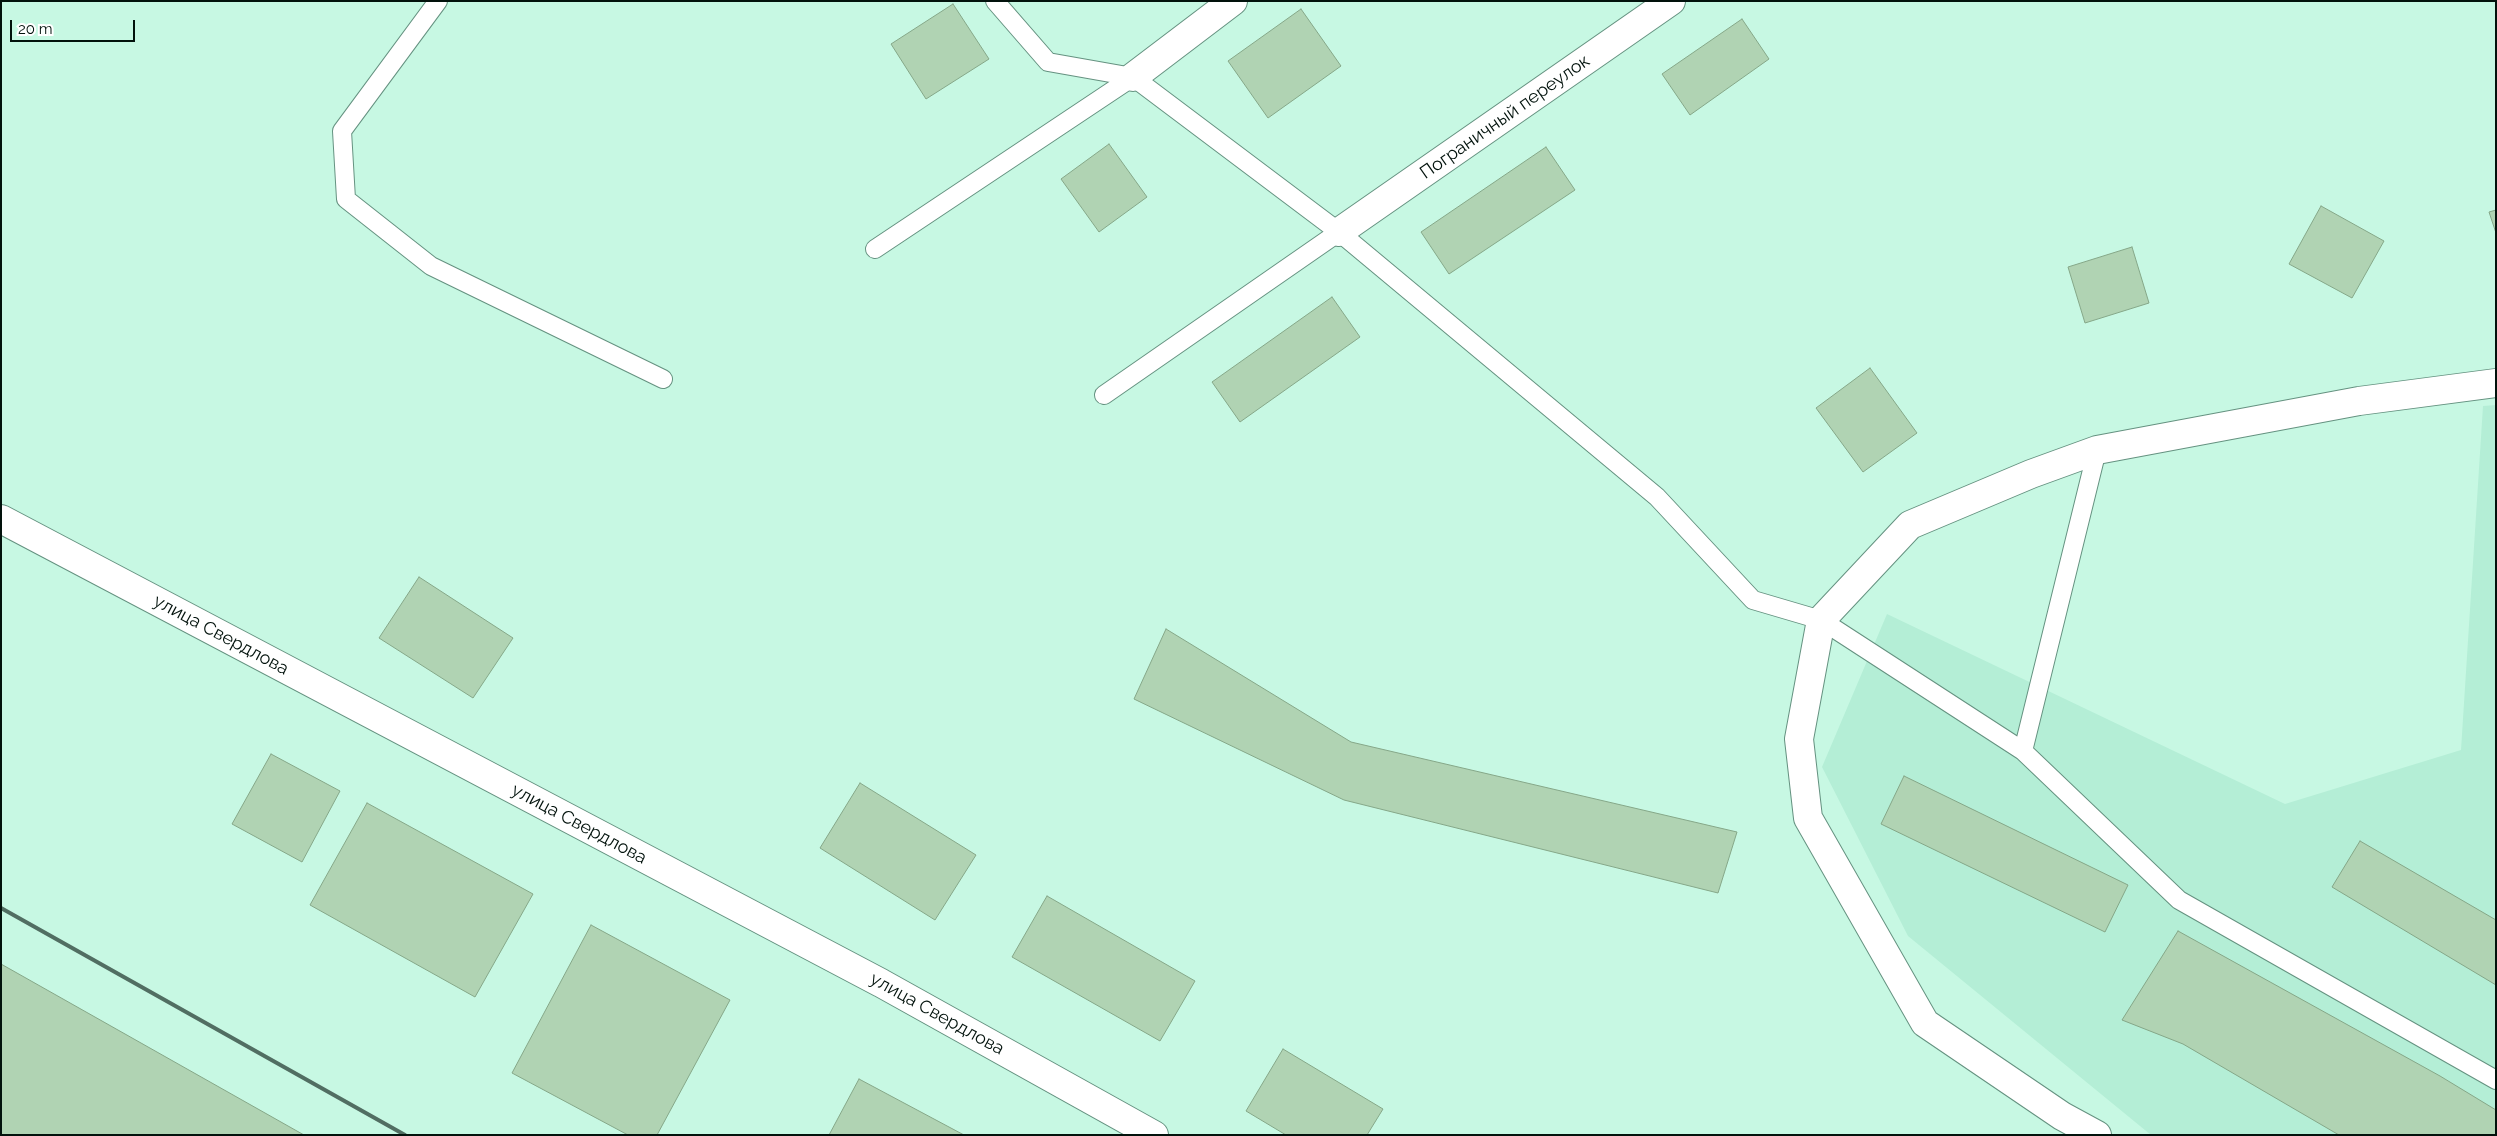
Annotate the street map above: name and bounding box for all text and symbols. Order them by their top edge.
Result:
scale bar [12,10,138,42]
text: 20 m [18,20,53,38]
street label: Пограничный переулок [1416,50,1594,184]
street label: улица Свердлова [150,590,292,680]
street label: улица Свердлова [508,779,650,869]
street label: улица Свердлова [866,968,1008,1060]

